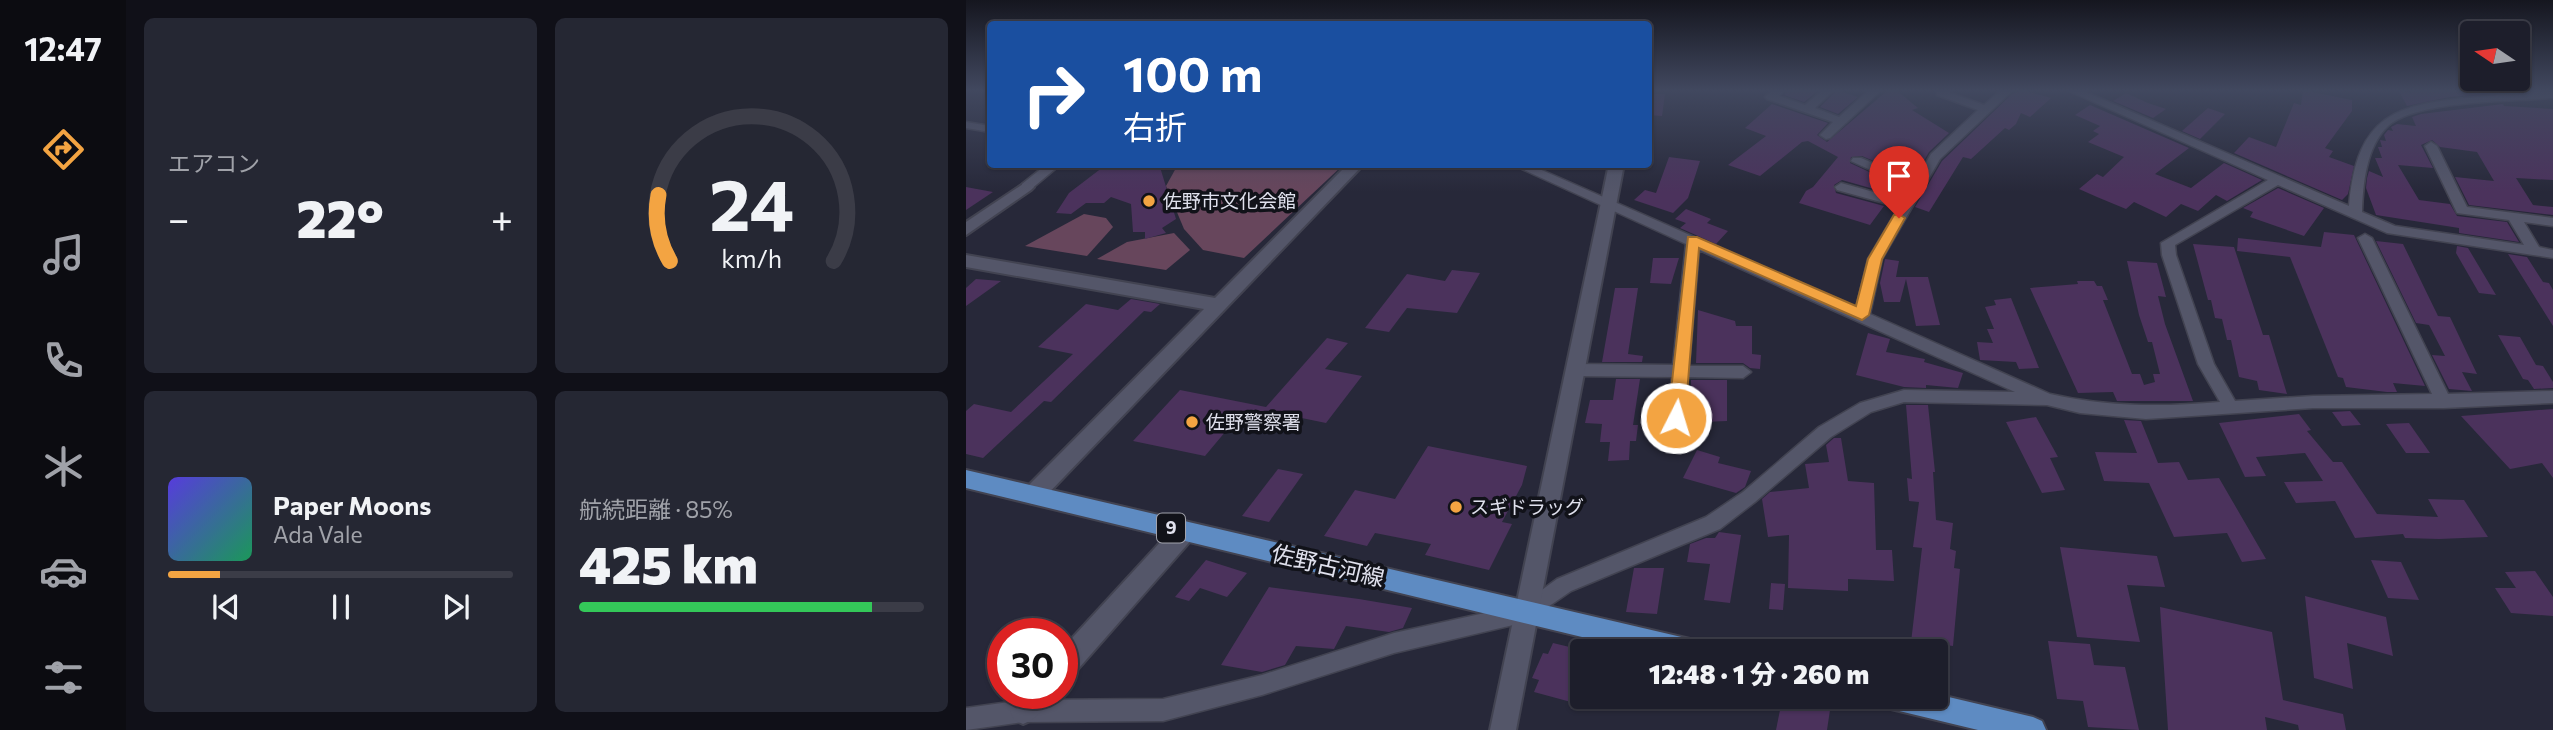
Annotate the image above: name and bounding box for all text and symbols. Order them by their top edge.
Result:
north arrow [2460,21,2530,91]
map controls [2460,21,2530,91]
text: 12:47 [24,28,102,68]
text: 100 m [1123,42,1262,102]
icon: right [1008,49,1099,140]
text: 右折 [1123,106,1187,146]
icon: directions [39,125,88,174]
pin [1869,146,1929,218]
text: エアコン [168,149,260,177]
icon: arrive [1880,157,1918,195]
text: 24 [709,158,794,247]
text: 22° [296,185,384,249]
place label: 佐野市文化会館 [1163,189,1296,212]
marker: 佐野市文化会館 [1141,193,1157,209]
text: − [168,194,190,241]
text: + [491,194,513,241]
icon: music [39,230,88,279]
text: km/h [721,243,782,273]
icon: phone [39,336,88,385]
position arrow [1639,381,1713,455]
place label: 佐野警察署 [1206,410,1301,433]
marker: 佐野警察署 [1184,414,1200,430]
icon: climate [39,442,88,491]
text: Paper Moons [273,489,431,520]
text: 航続距離 · 85% [579,495,733,523]
place label: スギドラッグ [1470,495,1584,518]
marker: スギドラッグ [1448,499,1464,515]
road number: 9 [1157,514,1185,542]
text: Ada Vale [273,520,363,548]
text: 425 km [579,531,758,595]
street label: 佐野古河線 [1269,538,1387,592]
icon: car [39,547,88,596]
icon: previous [207,588,245,626]
icon: pause [322,588,360,626]
icon: next [437,588,475,626]
speed limit sign: 30 [987,618,1078,709]
icon: filters [39,653,88,702]
text: 12:48 · 1 分 · 260 m [1649,658,1869,689]

